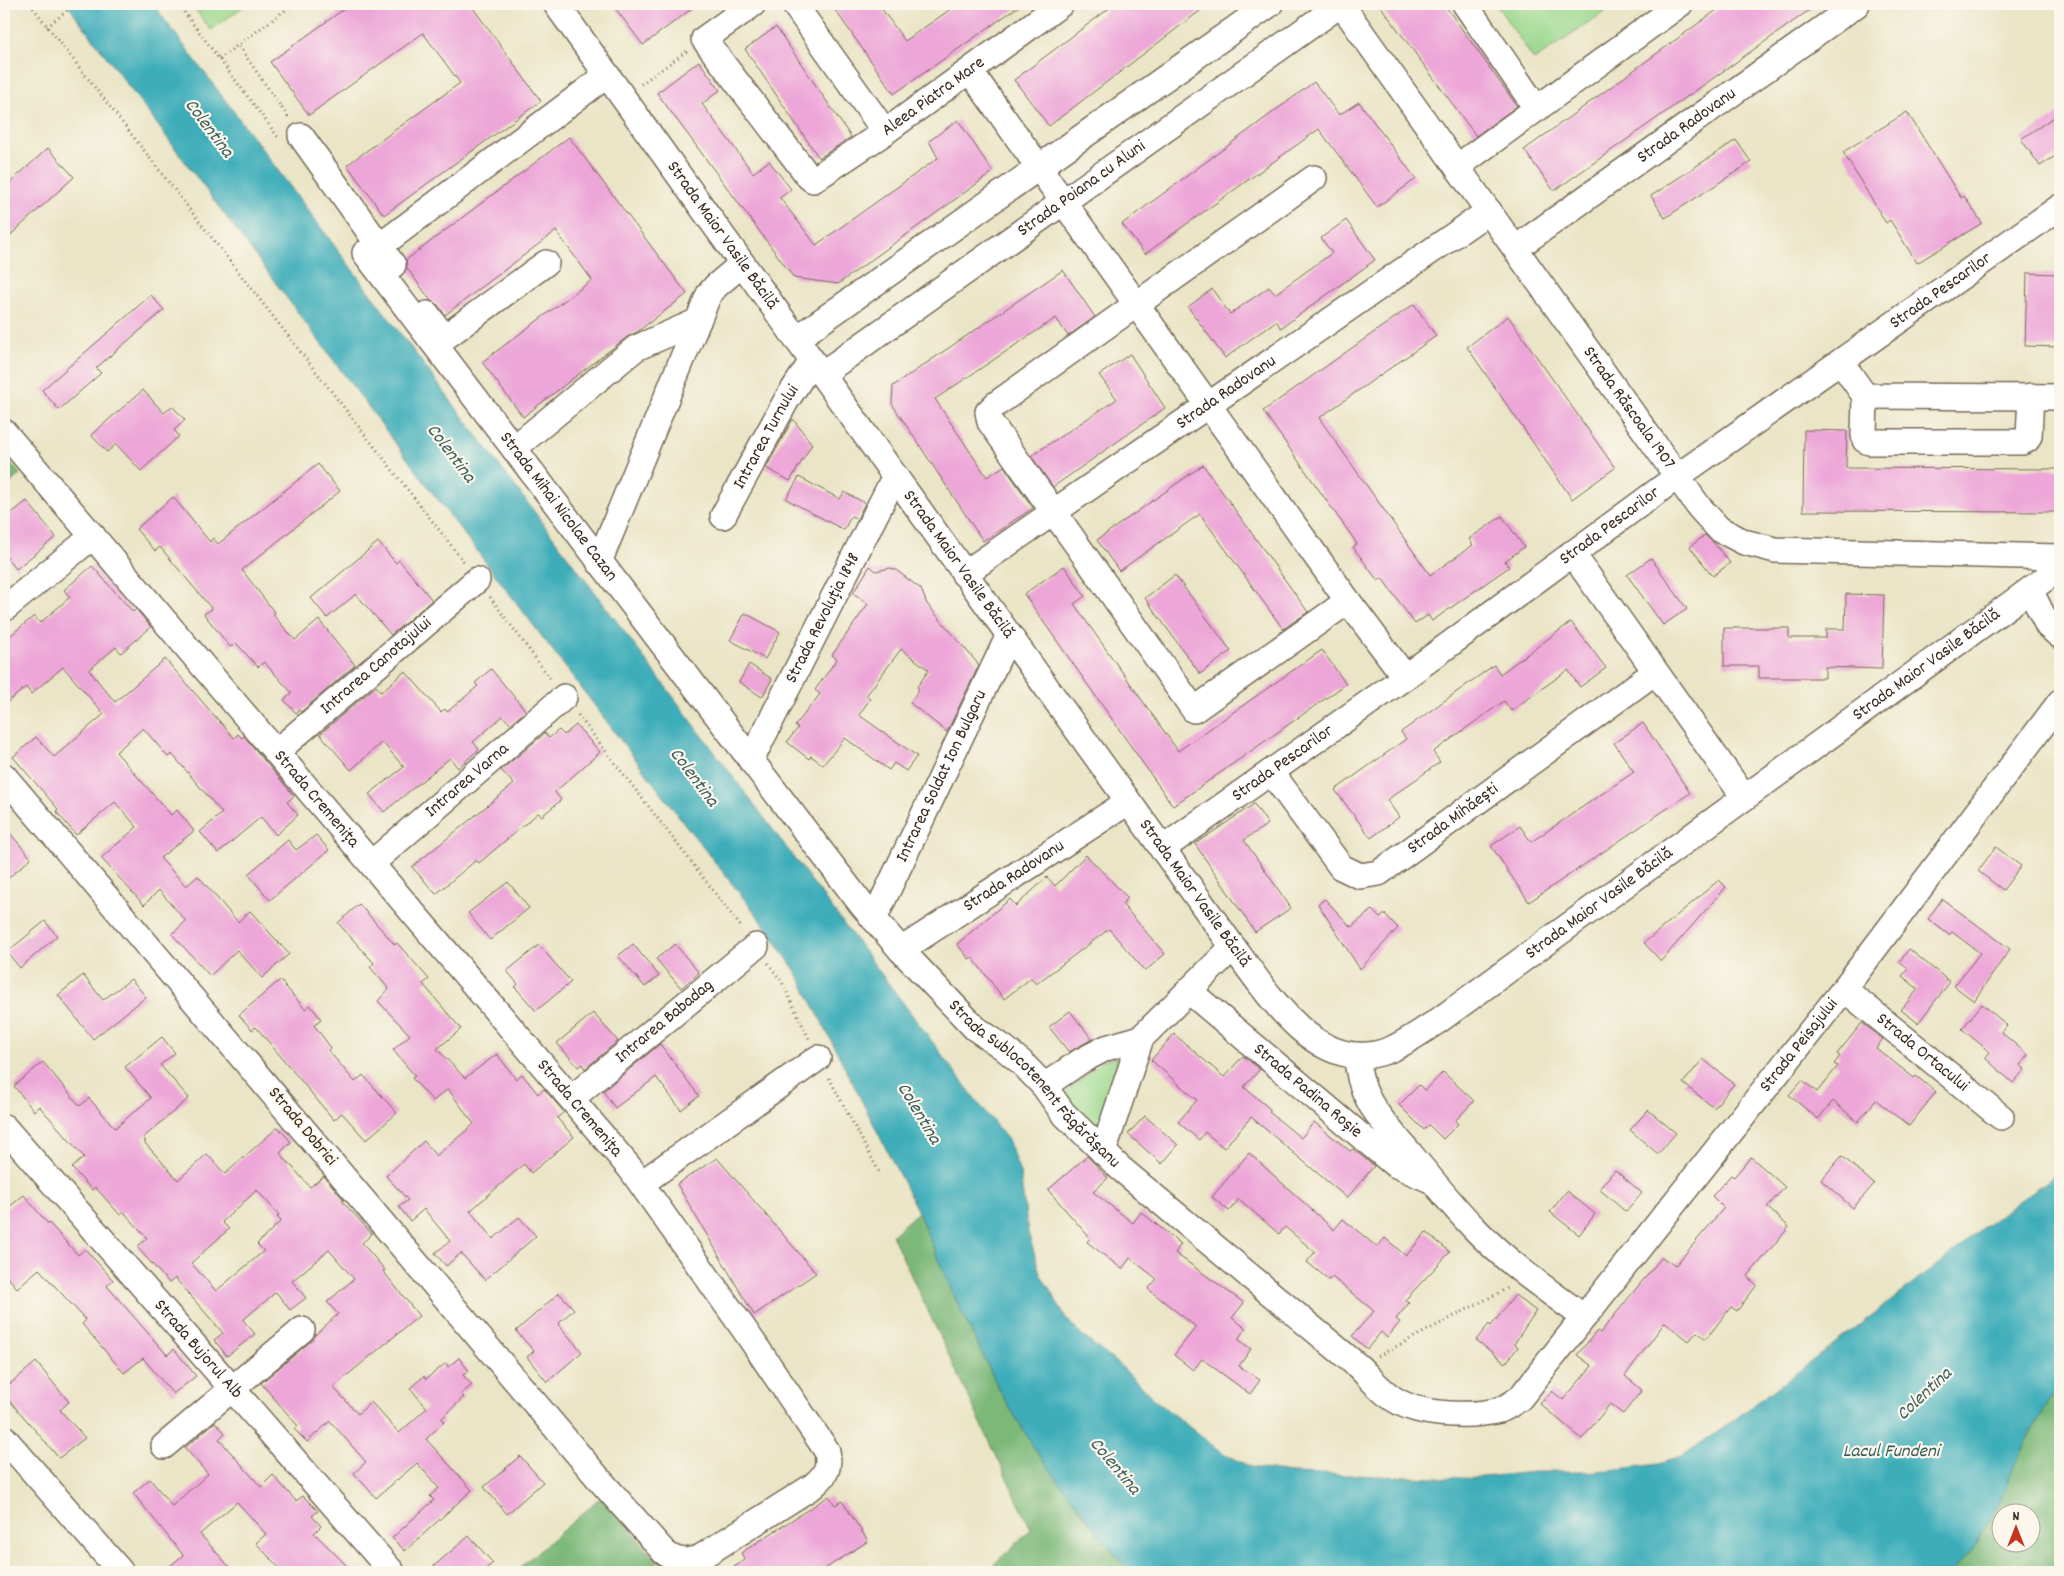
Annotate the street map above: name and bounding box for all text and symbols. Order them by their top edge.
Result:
street label: Aleea Piatra Mare [877,51,990,143]
street label: Strada Radovanu [1632,82,1741,170]
water label: Colentina [177,94,240,165]
street label: Strada Poiana cu Aluni [1012,134,1151,243]
street label: Strada Maior Vasile Băcilă [660,156,784,315]
street label: Strada Pescarilor [1885,246,1997,336]
street label: Strada Răscoala 1907 [1576,342,1681,475]
street label: Strada Radovanu [1171,349,1281,436]
street label: Intrarea Turnului [727,380,806,494]
water label: Colentina [419,419,482,490]
street label: Strada Mihai Nicolae Cazan [493,427,623,587]
street label: Strada Pescarilor [1554,481,1665,572]
street label: Strada Maior Vasile Băcilă [896,485,1020,644]
street label: Strada Revoluția 1848 [779,549,866,688]
street label: Strada Maior Vasile Băcilă [1848,603,2006,727]
street label: Intrarea Canotajului [315,611,437,721]
street label: Intrarea Soldat Ion Bulgaru [890,686,994,867]
street label: Strada Pescarilor [1227,719,1339,808]
street label: Intrarea Varna [420,737,515,824]
water label: Colentina [662,743,725,814]
street label: Strada Cremenița [267,745,365,854]
street label: Strada Mihăești [1402,777,1504,861]
street label: Strada Maior Vasile Băcilă [1133,814,1257,973]
street label: Strada Radovanu [958,834,1070,919]
street label: Strada Maior Vasile Băcilă [1520,841,1678,966]
street label: Intrarea Babadag [610,973,719,1070]
street label: Strada Peisajului [1754,993,1844,1098]
street label: Strada Sublocotenent Făgărășanu [942,994,1126,1174]
street label: Strada Ortacului [1870,1007,1974,1098]
street label: Strada Padina Roșie [1248,1038,1367,1144]
street label: Strada Cremenița [530,1054,629,1163]
water label: Colentina [889,1078,948,1151]
street label: Strada Dobrici [261,1082,343,1172]
street label: Strada Bujorul Alb [147,1294,248,1405]
water label: Colentina [1891,1361,1960,1428]
water label: Colentina [1082,1432,1147,1502]
water label: Lacul Fundeni [1843,1439,1943,1466]
north arrow [1992,1504,2042,1554]
text: N [2013,1507,2020,1527]

